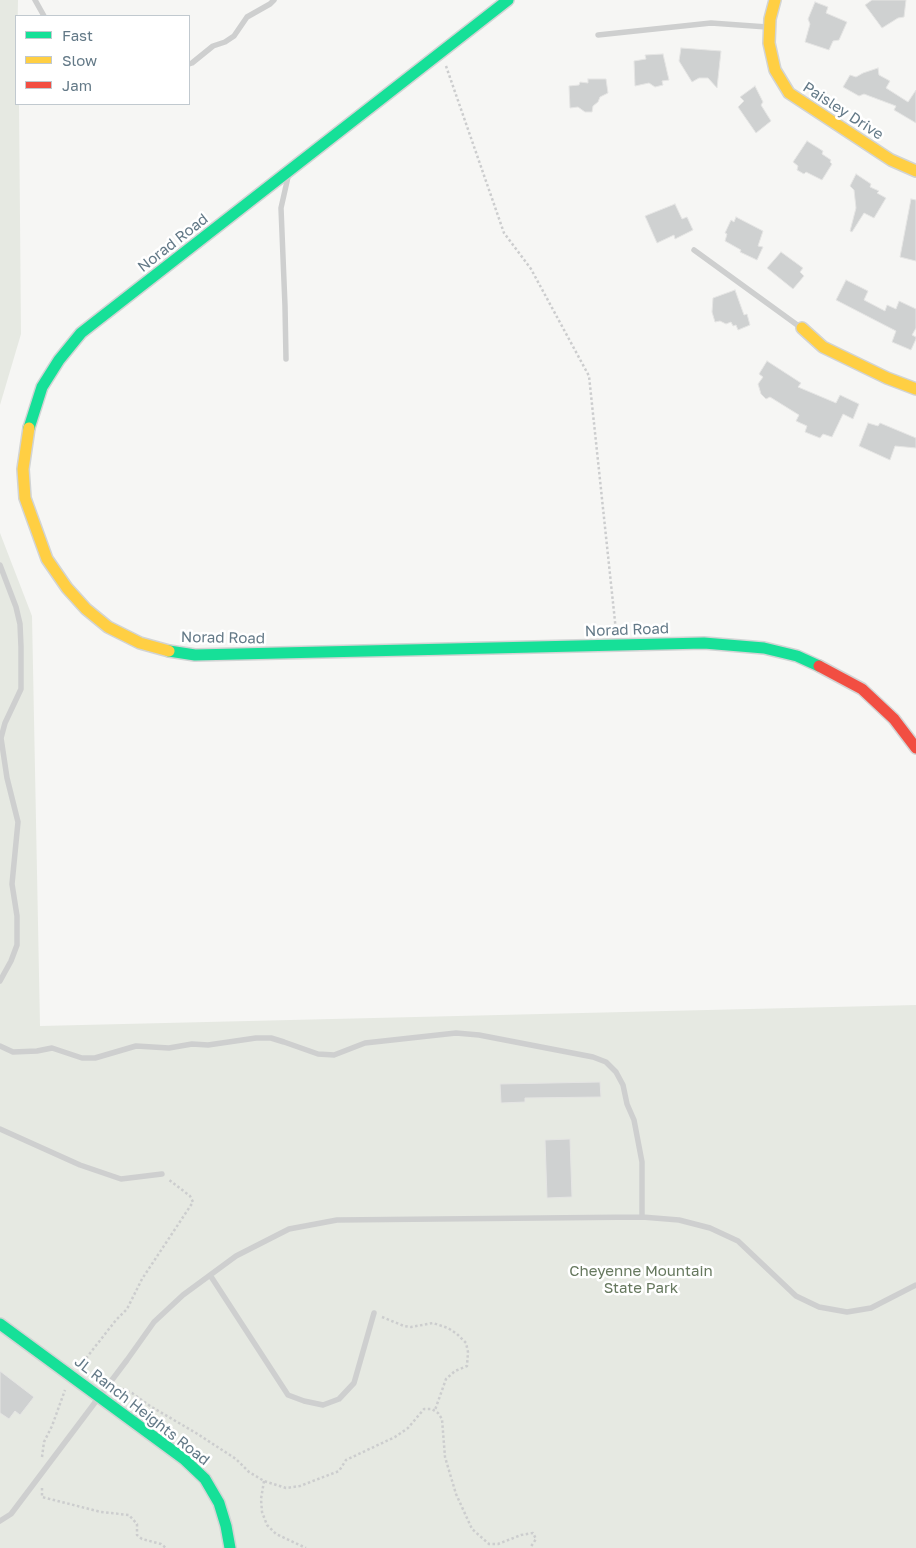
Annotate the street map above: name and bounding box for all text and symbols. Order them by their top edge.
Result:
legend [15,15,190,105]
text: Fast [62,26,93,44]
text: Slow [62,51,97,69]
text: Jam [62,76,92,94]
street label: Paisley Drive [799,78,887,144]
street label: Norad Road [134,210,212,276]
street label: Norad Road [585,620,669,640]
street label: Norad Road [181,628,265,648]
park label: Cheyenne Mountain State Park [569,1262,713,1297]
street label: JL Ranch Heights Road [71,1353,213,1469]

